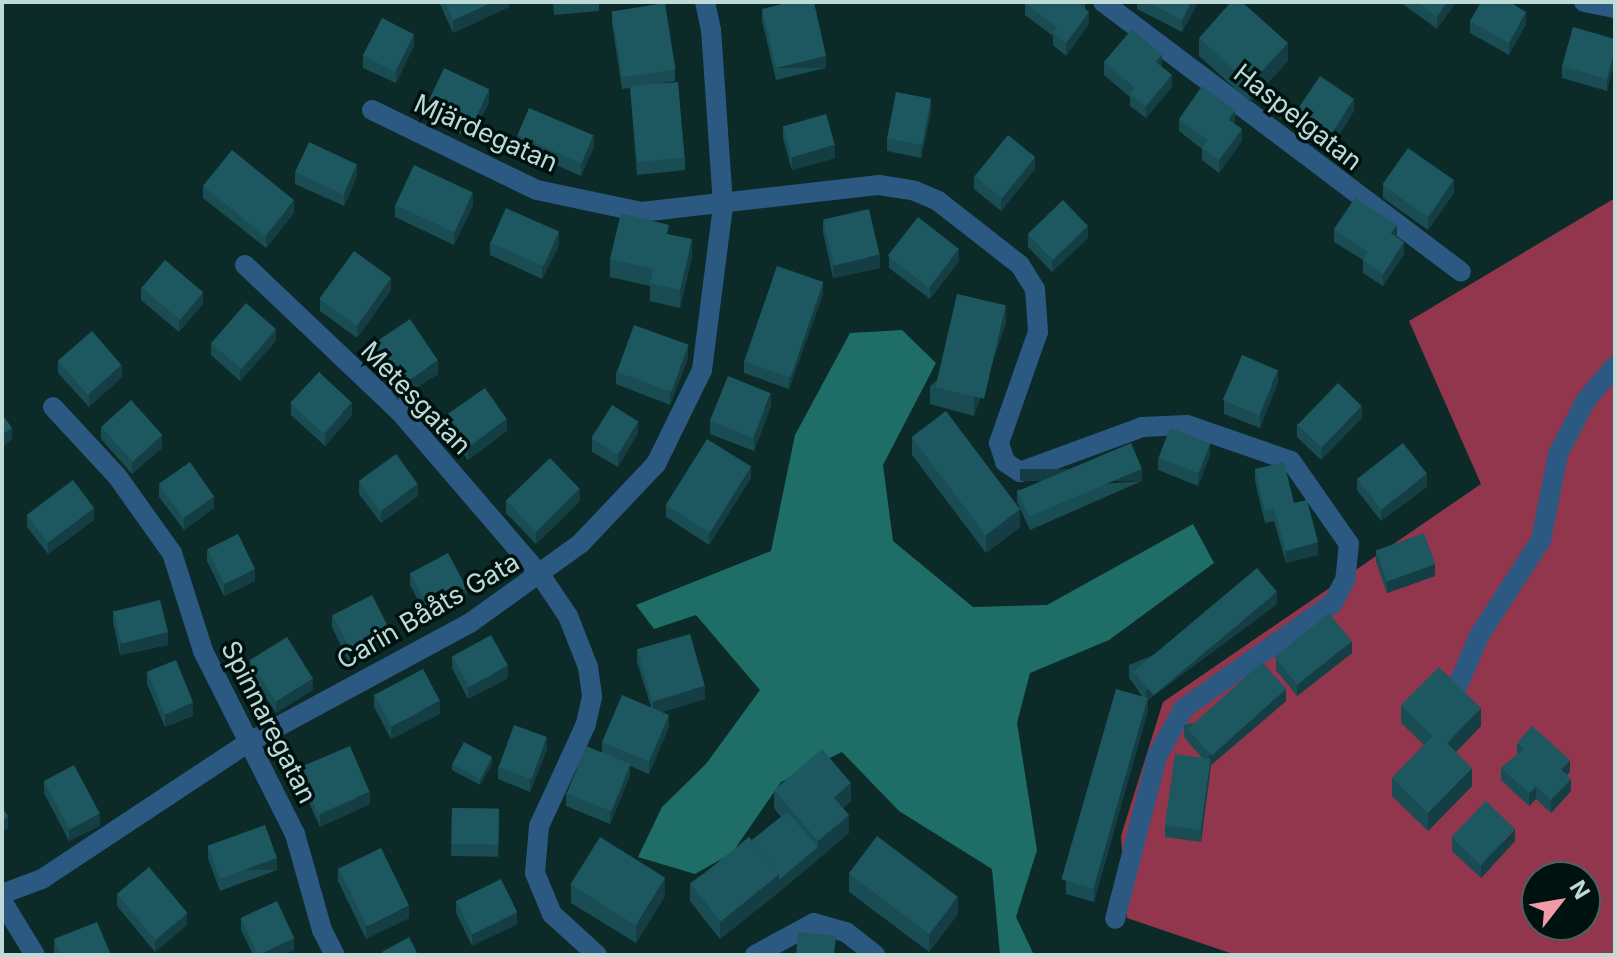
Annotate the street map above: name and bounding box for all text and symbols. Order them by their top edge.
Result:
street label: Haspelgatan [1228,57,1368,177]
street label: Mjärdegatan [409,87,563,179]
street label: Metesgatan [354,335,478,461]
street label: Carin Bååts Gata [331,546,525,676]
street label: Spinnaregatan [215,636,323,808]
north arrow [1521,861,1601,941]
text: N [1564,876,1595,904]

